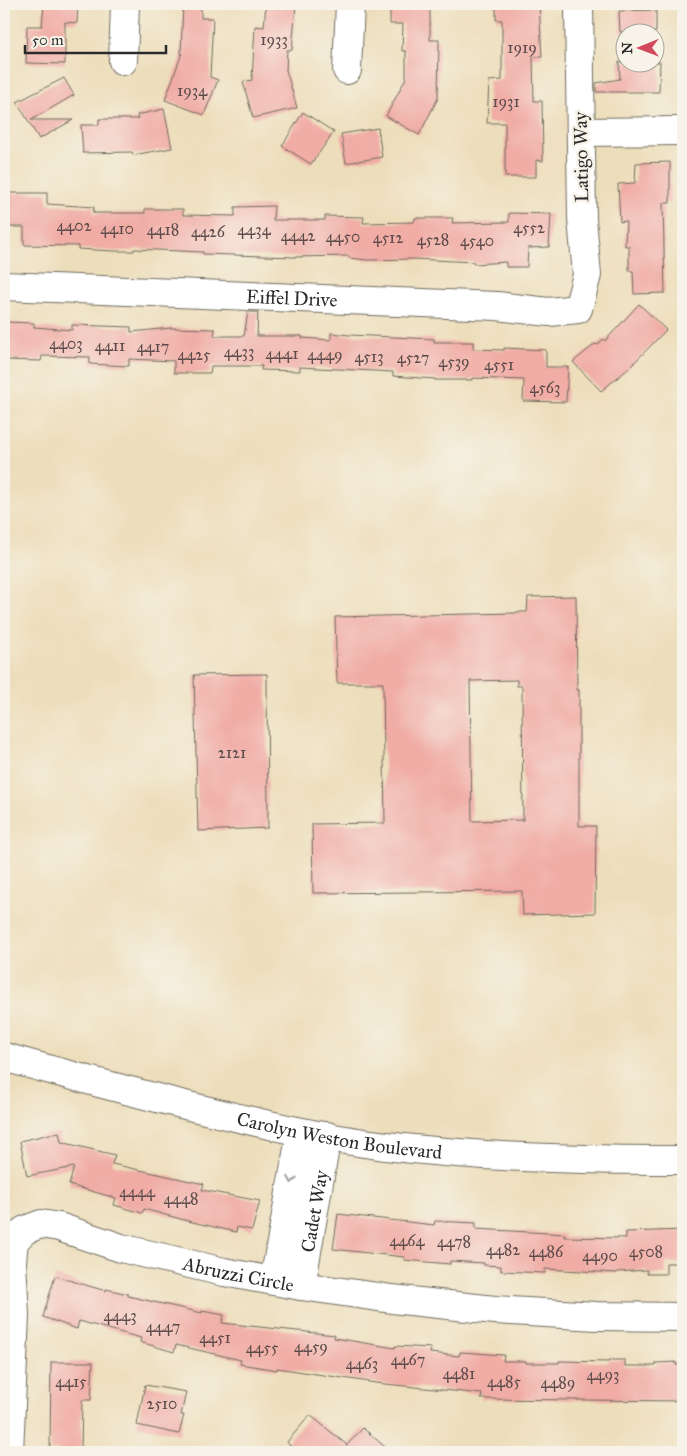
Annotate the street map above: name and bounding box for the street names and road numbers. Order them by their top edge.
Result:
street label: Latigo Way [569,110,594,202]
street label: Eiffel Drive [246,284,338,311]
street label: Carolyn Weston Boulevard [235,1106,444,1163]
street label: Cadet Way [296,1167,333,1254]
street label: Abruzzi Circle [180,1251,296,1296]

